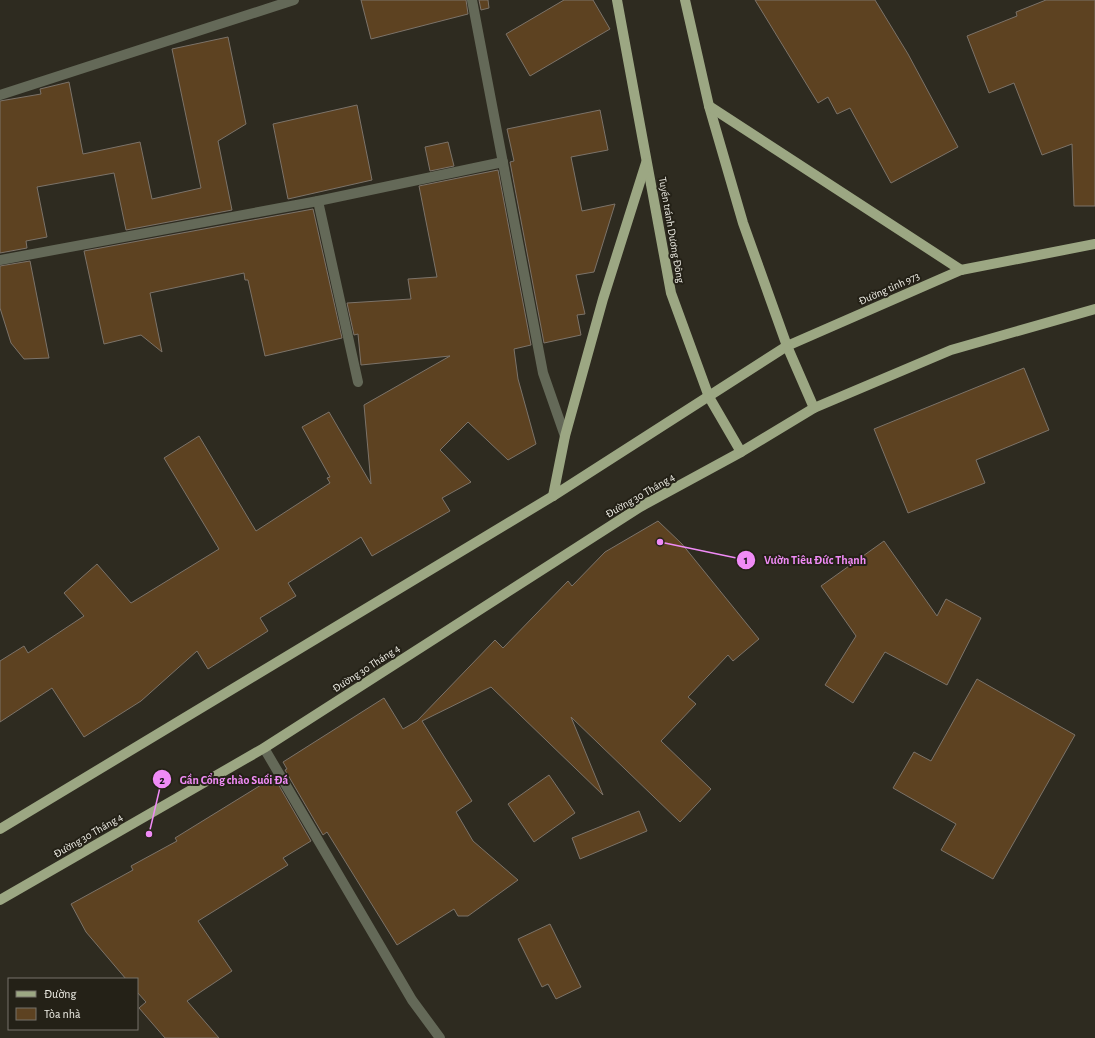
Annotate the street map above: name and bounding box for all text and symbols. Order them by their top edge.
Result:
street label: Tuyến tránh Dương Đông [657,176,686,285]
street label: Đường tỉnh 973 [857,270,922,307]
street label: Đường 30 Tháng 4 [604,471,677,520]
callout: Vườn Tiêu Đức Thạnh [736,548,874,572]
text: 1 [744,554,748,566]
text: Vườn Tiêu Đức Thạnh [764,554,866,566]
street label: Đường 30 Tháng 4 [331,643,402,694]
callout: Gần Cổng chào Suối Đá [152,767,297,791]
text: Gần Cổng chào Suối Đá [180,773,288,786]
text: 2 [159,774,165,786]
street label: Đường 30 Tháng 4 [52,811,125,860]
legend [8,978,138,1030]
text: Đường [44,988,77,1000]
text: Tòa nhà [44,1008,81,1020]

